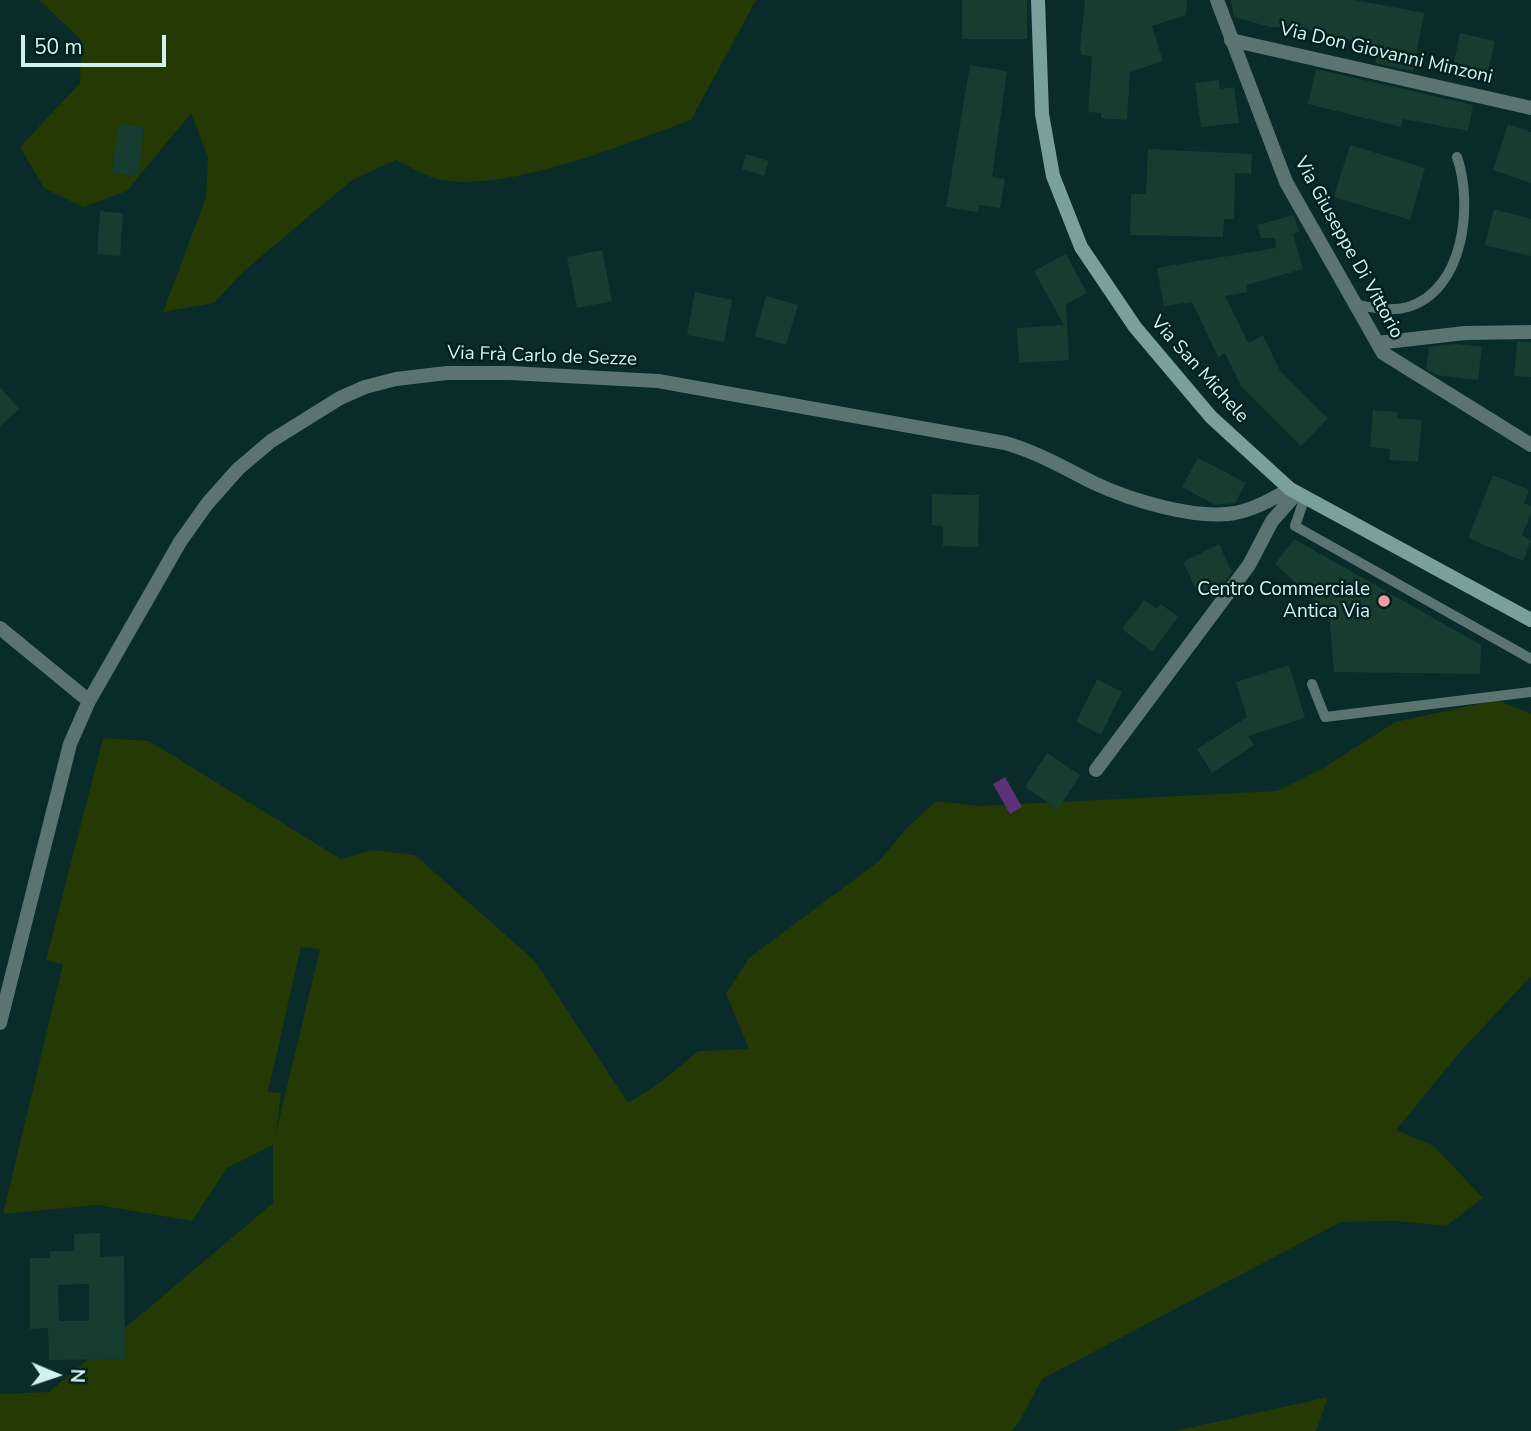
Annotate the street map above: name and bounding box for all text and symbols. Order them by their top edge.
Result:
street label: Via Don Giovanni Minzoni [1277,18,1495,90]
scale bar [24,21,170,65]
text: 50 m [34,33,83,61]
street label: Via Giuseppe Di Vittorio [1289,153,1407,343]
street label: Via San Michele [1145,312,1253,428]
street label: Via Frà Carlo de Sezze [447,342,637,372]
place label: Centro Commerciale Antica Via [1197,579,1370,623]
marker: Centro Commerciale Antica Via [1376,593,1392,609]
north arrow [21,1340,91,1410]
text: N [64,1368,90,1383]

